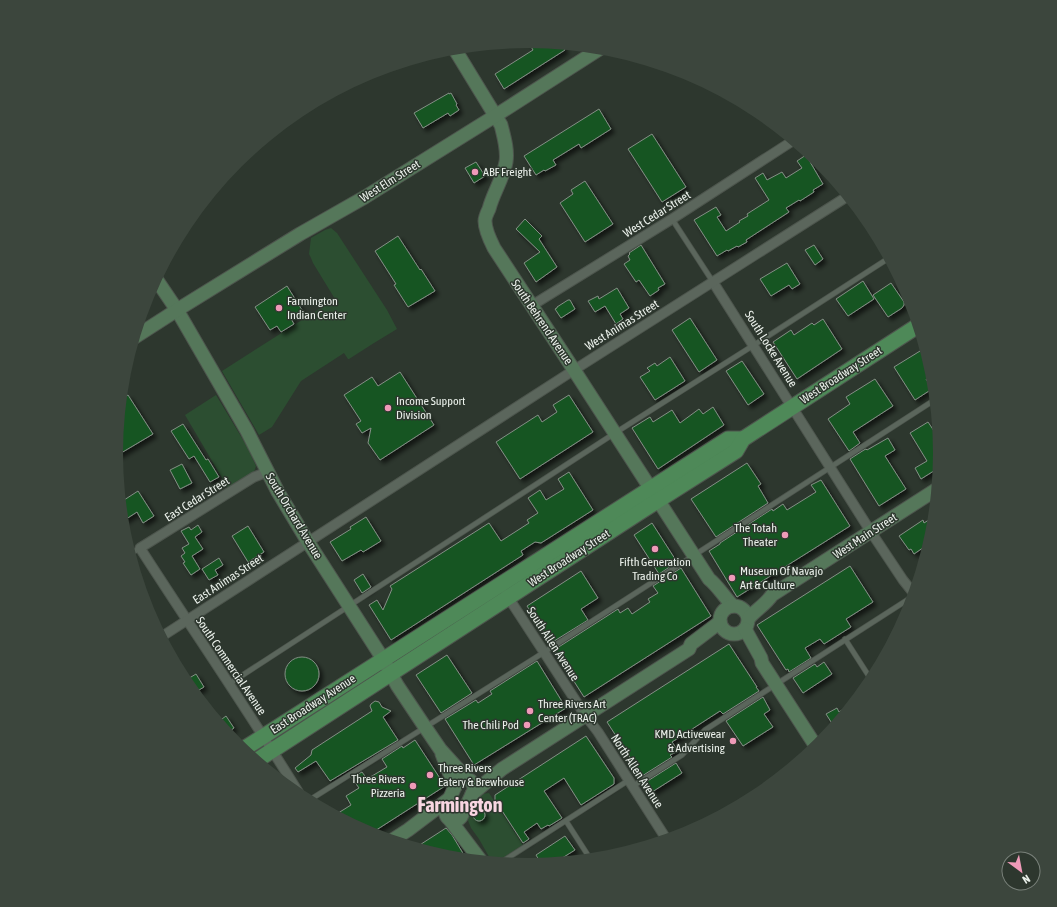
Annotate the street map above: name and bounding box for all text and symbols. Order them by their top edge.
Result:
street label: West Elm Street [357,157,423,205]
place label: ABF Freight [483,165,532,179]
marker: ABF Freight [470,167,480,177]
street label: West Cedar Street [621,187,694,240]
street label: South Behrend Avenue [508,277,576,367]
place label: Farmington Indian Center [287,294,347,322]
street label: West Animas Street [583,297,662,353]
marker: Farmington Indian Center [274,303,284,313]
street label: South Locke Avenue [742,308,800,390]
street label: West Broadway Street [797,343,885,407]
place label: Income Support Division [396,394,466,422]
marker: Income Support Division [383,403,393,413]
street label: South Orchard Avenue [263,470,325,562]
street label: East Cedar Street [162,473,232,524]
street label: West Main Street [830,510,900,562]
place label: The Totah Theater [734,521,777,549]
street label: West Broadway Street [525,526,613,590]
marker: The Totah Theater [780,530,790,540]
marker: Fifth Generation Trading Co [650,544,660,554]
street label: East Animas Street [190,551,266,607]
place label: Fifth Generation Trading Co [619,555,691,583]
place label: Museum Of Navajo Art & Culture [740,564,823,592]
marker: Museum Of Navajo Art & Culture [727,573,737,583]
street label: South Allen Avenue [524,604,582,684]
street label: South Commercial Avenue [193,614,269,718]
street label: East Broadway Avenue [268,671,358,737]
place label: Three Rivers Art Center (TRAC) [538,697,607,725]
marker: Three Rivers Art Center (TRAC) [525,706,535,716]
place label: The Chili Pod [462,718,519,732]
marker: The Chili Pod [522,720,532,730]
place label: KMD Activewear & Advertising [654,727,726,755]
street label: North Allen Avenue [608,731,666,811]
marker: KMD Activewear & Advertising [728,736,738,746]
place label: Three Rivers Eatery & Brewhouse [438,761,524,789]
marker: Three Rivers Eatery & Brewhouse [425,770,435,780]
place label: Three Rivers Pizzeria [351,772,405,800]
marker: Three Rivers Pizzeria [408,781,418,791]
district label: Farmington [418,793,502,816]
north arrow [1001,851,1041,891]
text: N [1020,873,1032,886]

